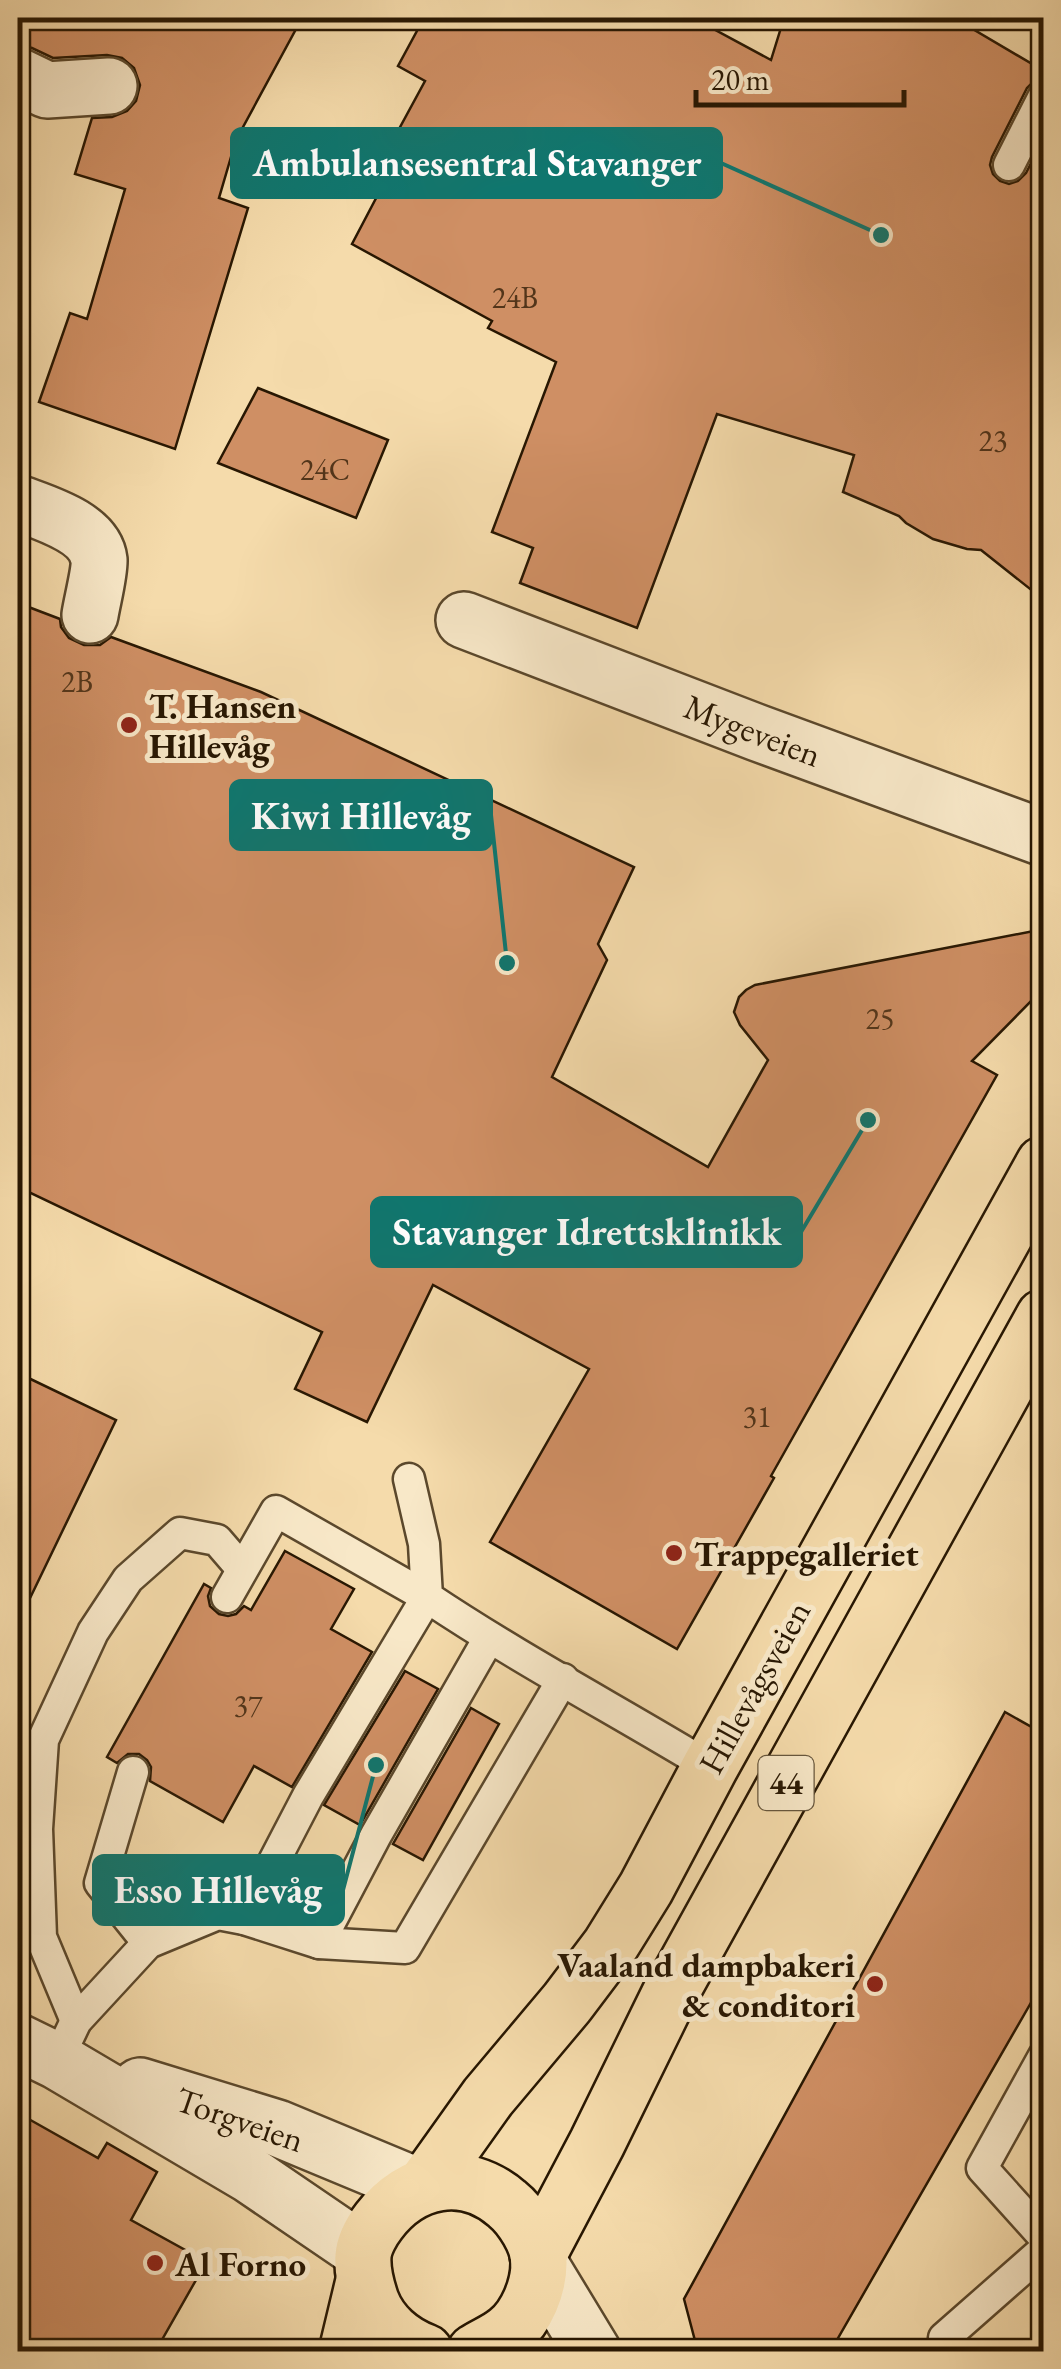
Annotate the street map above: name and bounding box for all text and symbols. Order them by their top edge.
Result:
scale bar [696,45,904,107]
text: 20 m [711,60,769,99]
callout: Ambulansesentral Stavanger [232,129,721,197]
text: Ambulansesentral Stavanger [251,138,702,187]
house number: 24B [492,278,538,317]
house number: 23 [979,421,1007,460]
house number: 24C [300,450,350,489]
house number: 2B [61,662,93,701]
place label: T. Hansen Hillevåg [149,683,296,768]
street label: Mygeveien [678,683,828,777]
marker: T. Hansen Hillevåg [118,714,140,736]
callout: Kiwi Hillevåg [231,781,491,849]
text: Kiwi Hillevåg [251,791,472,840]
house number: 25 [866,999,894,1038]
callout: Stavanger Idrettsklinikk [372,1198,801,1266]
text: Stavanger Idrettsklinikk [393,1207,783,1256]
house number: 31 [743,1397,771,1436]
place label: Trappegalleriet [694,1531,919,1576]
marker: Trappegalleriet [663,1542,685,1564]
street label: Hillevågsveien [688,1592,820,1782]
house number: 37 [234,1686,263,1725]
road number: 44 [758,1756,814,1810]
callout: Esso Hillevåg [94,1856,343,1924]
text: Esso Hillevåg [114,1865,323,1914]
place label: Vaaland dampbakeri & conditori [557,1942,855,2027]
marker: Vaaland dampbakeri & conditori [864,1973,886,1995]
street label: Torgveien [170,2076,310,2162]
place label: Al Forno [174,2241,306,2286]
marker: Al Forno [144,2252,166,2274]

